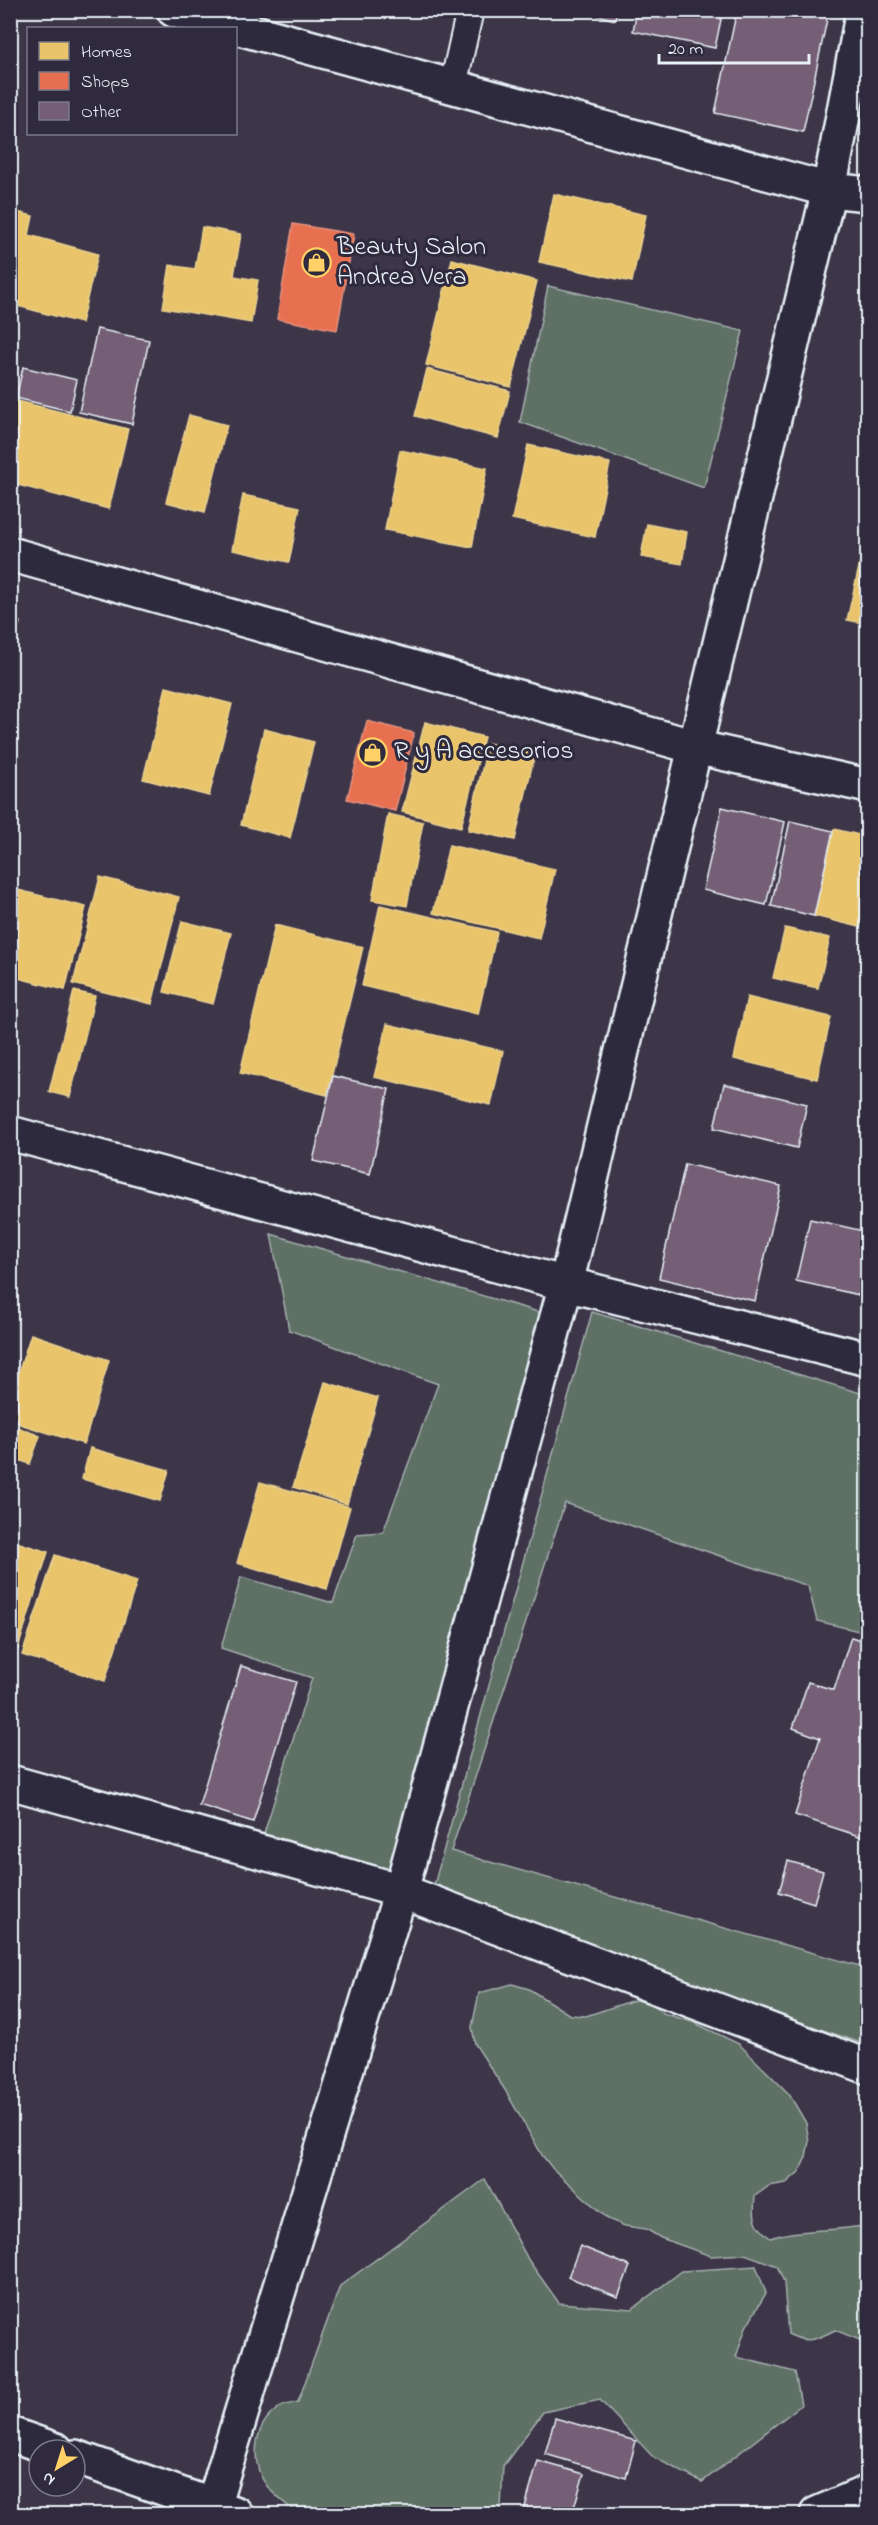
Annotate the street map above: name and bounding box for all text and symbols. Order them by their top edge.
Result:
legend [27,27,237,135]
scale bar [659,27,809,65]
text: 20 m [668,37,703,63]
text: Homes [81,40,132,66]
text: Shops [81,70,129,96]
text: Other [81,100,121,126]
place label: Beauty Salon Andrea Vera [336,229,486,297]
shop icon: Beauty Salon Andrea Vera [300,247,332,279]
place label: R y A accesorios [394,733,573,771]
shop icon: R y A accesorios [357,736,389,768]
north arrow [27,2438,87,2498]
text: N [37,2465,61,2491]

